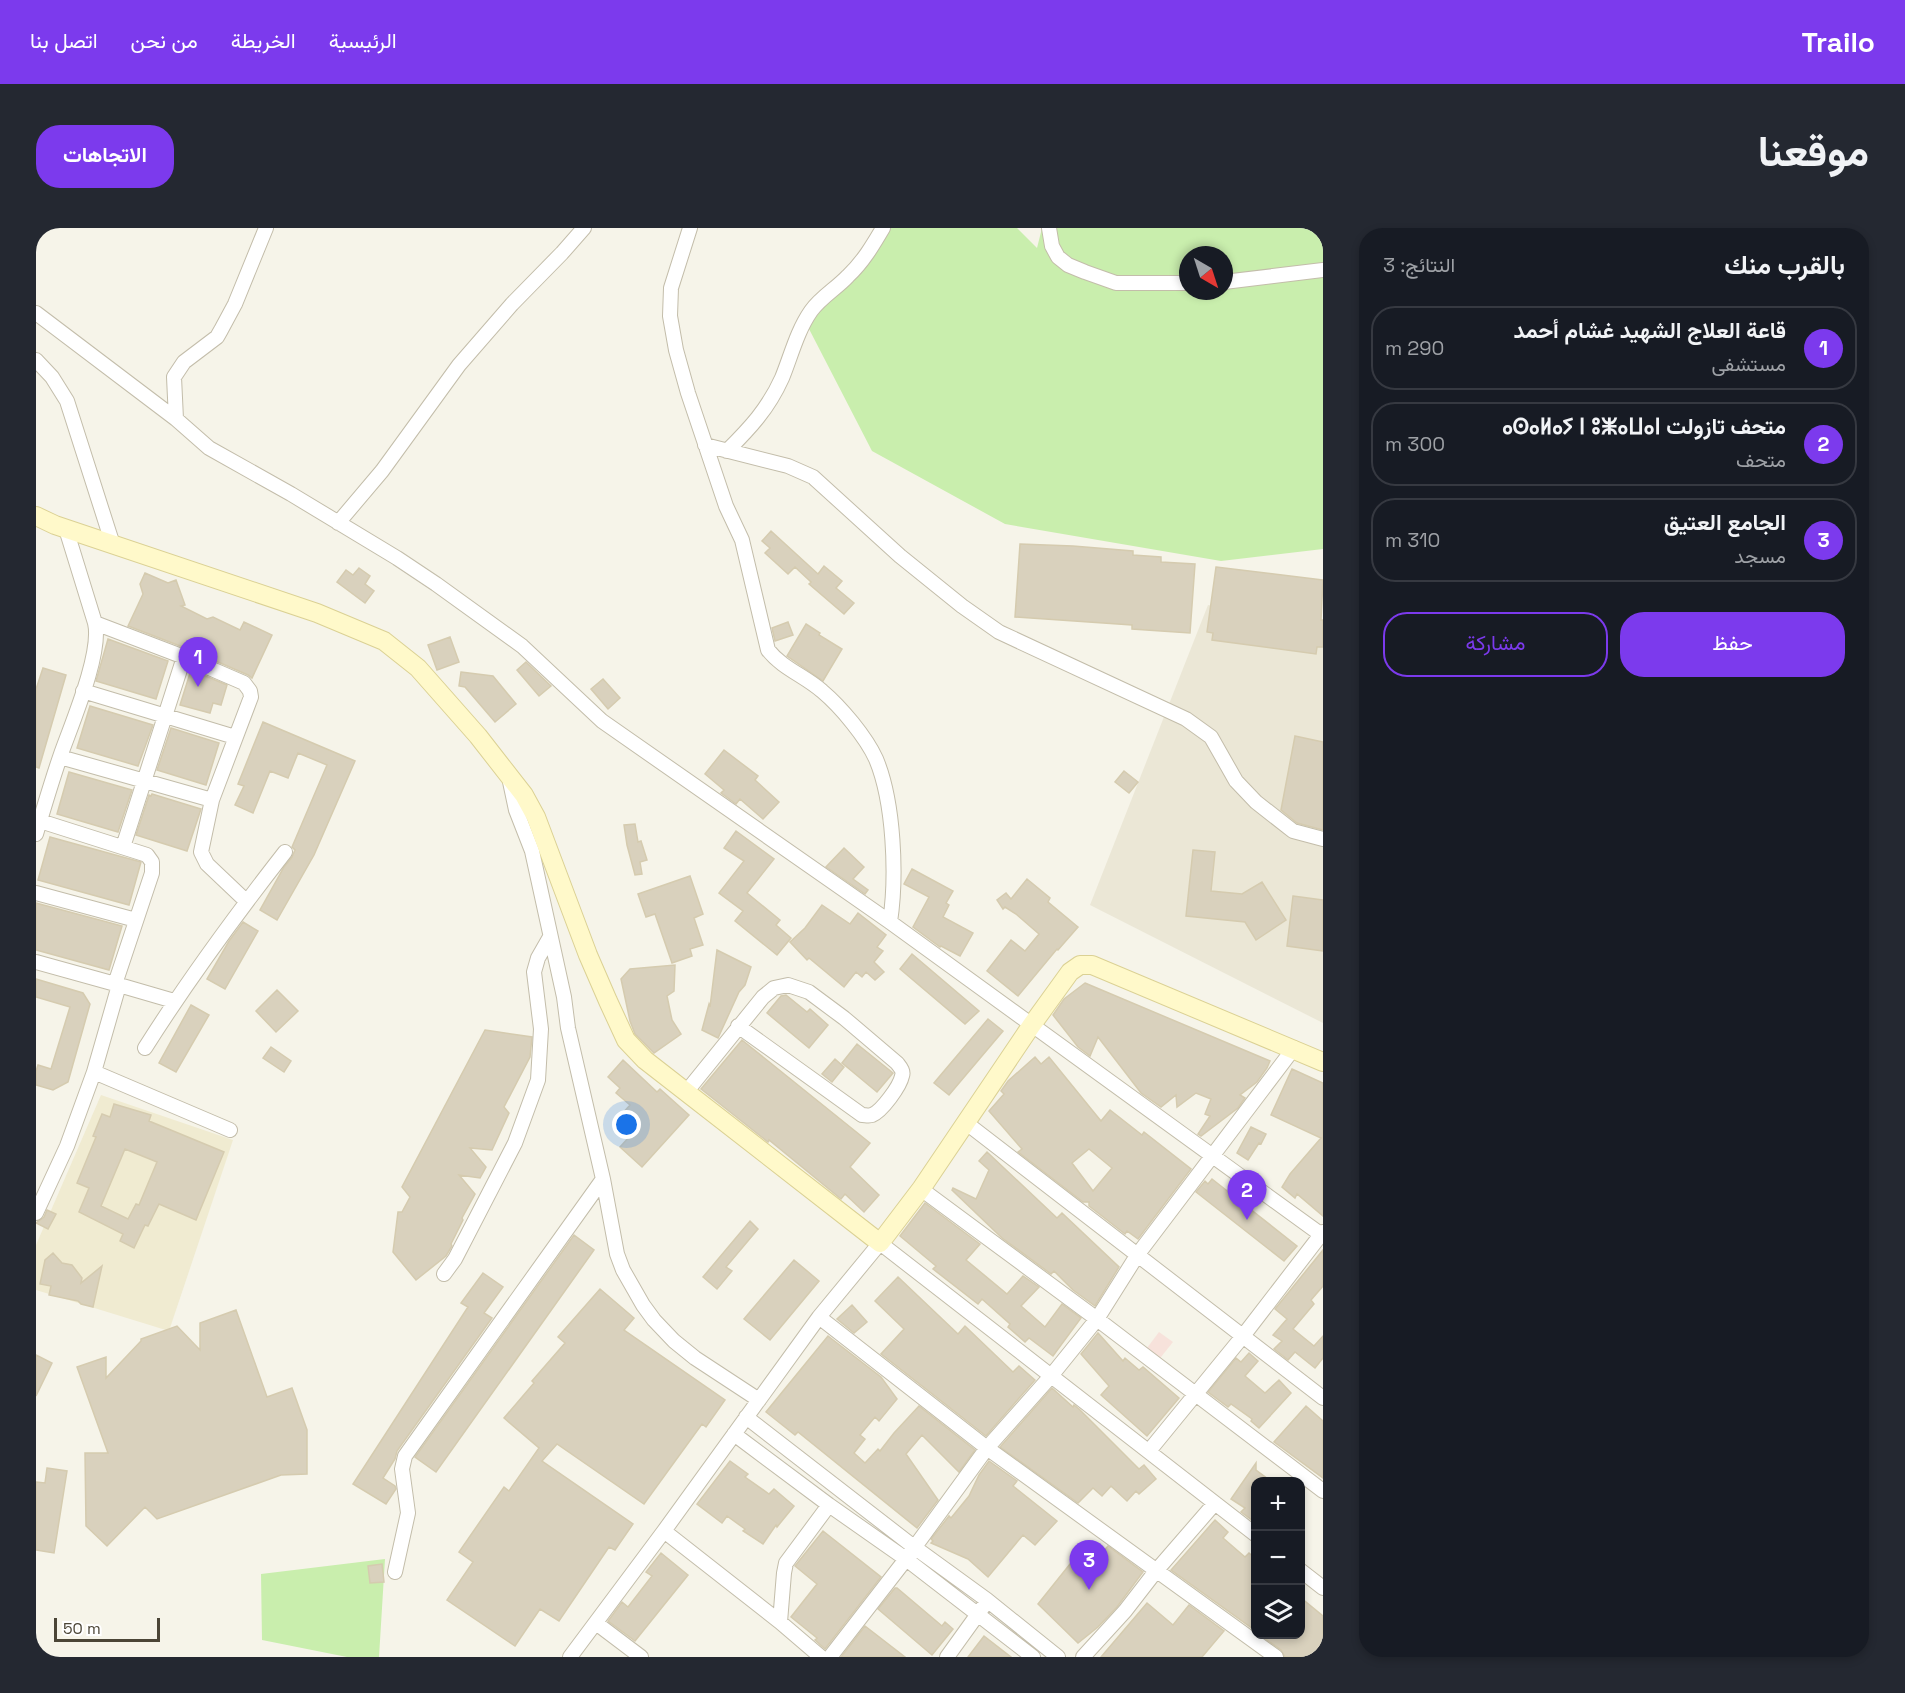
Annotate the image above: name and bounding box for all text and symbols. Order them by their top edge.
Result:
text: Trailo [1801,24,1875,60]
text: اتصل بنا [30,27,98,54]
text: من نحن [131,27,198,54]
text: الخريطة [231,27,296,54]
text: الرئيسية [329,27,397,54]
button: الاتجاهات [36,125,174,188]
text: موقعنا [1758,125,1869,178]
north arrow [1179,246,1233,300]
text: بالقرب منك [1724,248,1845,282]
text: النتائج: 3 [1383,252,1455,278]
text: قاعة العلاج الشهيد غشام أحمد [1514,316,1786,344]
text: 290 m [1385,335,1444,361]
text: 1 [1819,335,1828,361]
text: مستشفى [1711,351,1786,377]
text: متحف تازولت ⴰⵙⴰⵍⴰⵢ ⵏ ⵓⵥⴰⵡⴰⵏ [1502,412,1786,440]
text: 300 m [1385,431,1445,457]
text: 2 [1818,431,1829,457]
text: متحف [1736,447,1786,473]
text: الجامع العتيق [1664,508,1786,536]
text: 310 m [1385,527,1440,553]
text: 3 [1817,527,1830,553]
text: مسجد [1734,543,1786,569]
button: مشاركة [1383,612,1608,677]
button: حفظ [1620,612,1845,677]
pin: 1 [178,638,218,687]
your location [612,1110,641,1139]
pin: 2 [1228,1170,1266,1220]
map controls [1251,1477,1305,1639]
button: + [1251,1477,1305,1531]
button: − [1251,1531,1305,1585]
pin: 3 [1070,1540,1108,1590]
button: layers [1251,1585,1305,1639]
scale bar [54,1615,160,1642]
text: 50 m [63,1618,101,1639]

